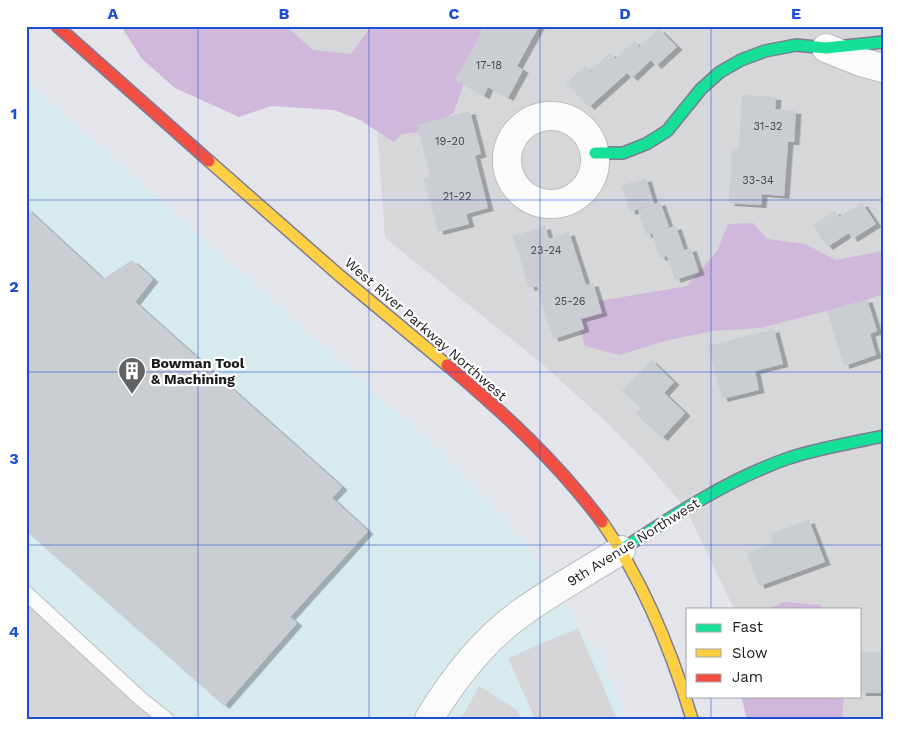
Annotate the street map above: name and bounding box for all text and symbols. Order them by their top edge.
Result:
text: A [108,4,119,23]
text: B [279,4,290,23]
text: C [449,4,460,23]
text: D [619,4,631,23]
text: E [791,4,801,23]
house number: 17-18 [476,59,502,72]
text: 1 [11,104,17,123]
house number: 31-32 [754,120,783,133]
house number: 19-20 [435,135,465,148]
house number: 33-34 [742,174,774,187]
house number: 21-22 [443,190,471,203]
house number: 23-24 [531,244,562,257]
street label: West River Parkway Northwest [342,254,510,404]
text: 2 [9,277,19,296]
house number: 25-26 [554,295,586,308]
place label: Bowman Tool & Machining [151,355,245,387]
building icon: Bowman Tool & Machining [117,356,147,395]
text: 3 [9,449,19,468]
street label: 9th Avenue Northwest [564,495,702,589]
legend [686,608,862,698]
text: Fast [732,618,764,636]
text: 4 [9,622,19,641]
text: Slow [732,644,768,662]
text: Jam [732,668,763,686]

